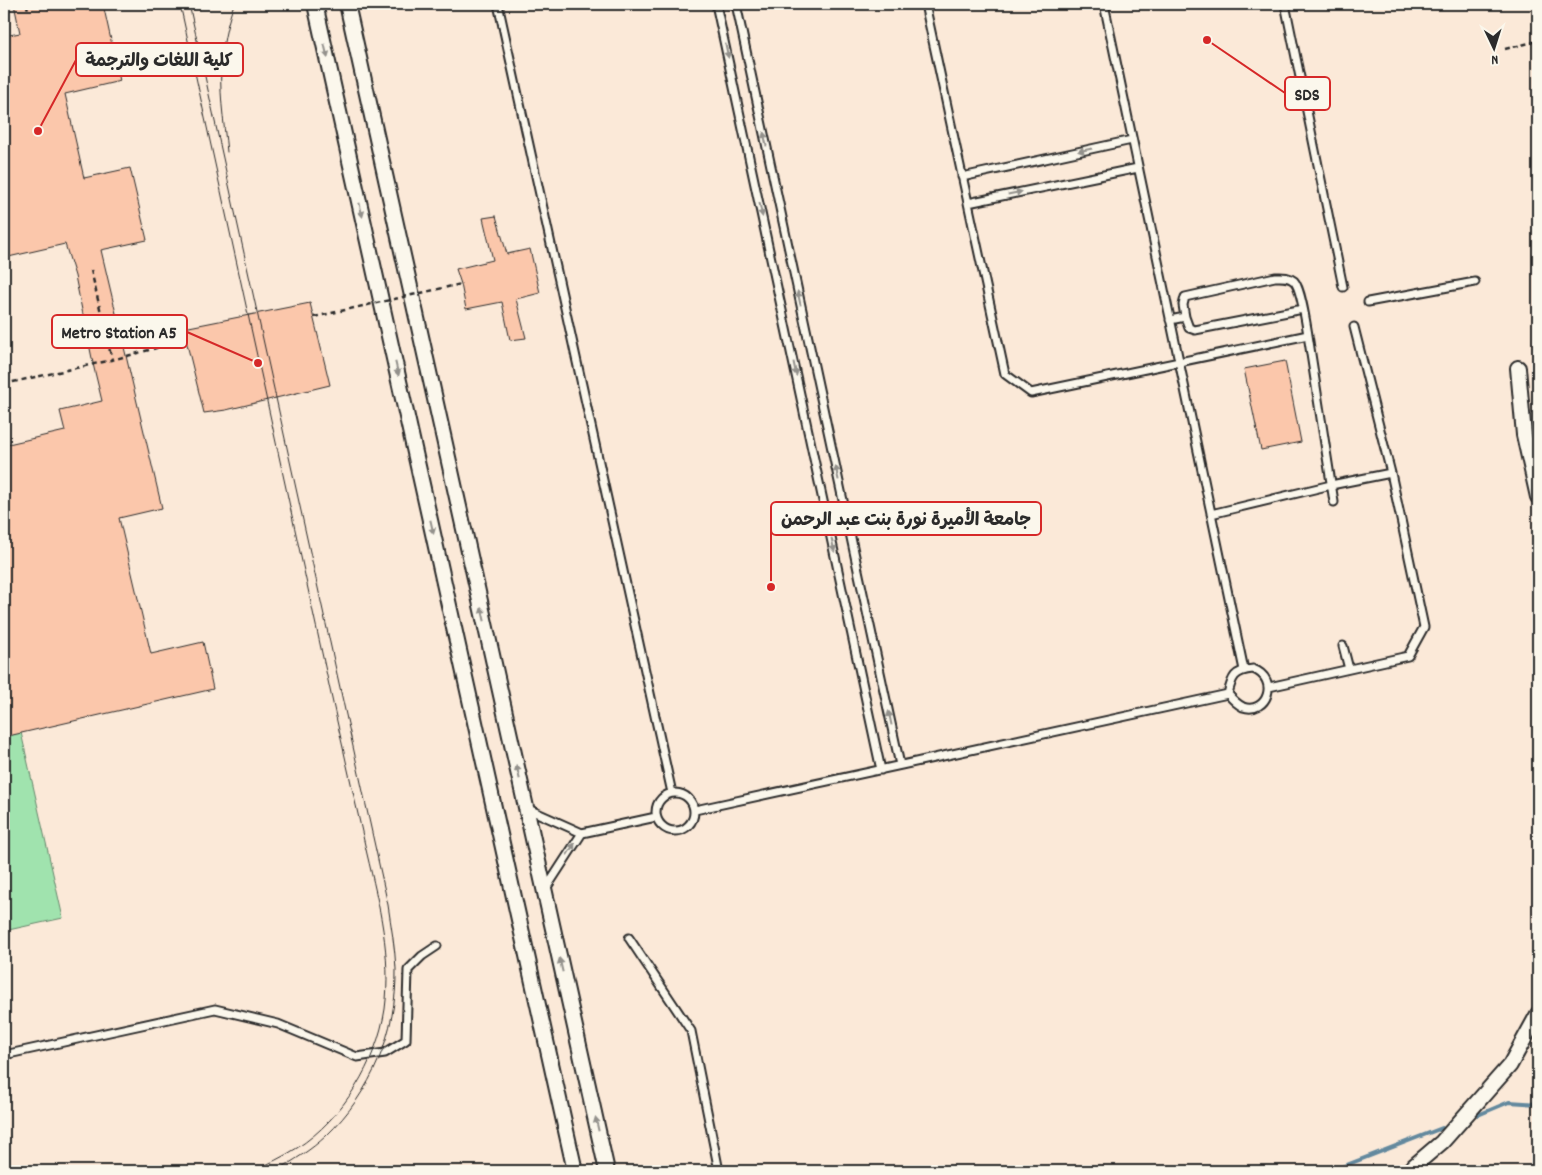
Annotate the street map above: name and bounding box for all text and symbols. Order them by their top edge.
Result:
north arrow [1470,22,1520,72]
callout: كلية اللغات والترجمة [76,43,243,76]
one-way arrow [322,44,330,59]
one-way arrow [723,44,731,60]
text: N [1491,49,1499,69]
text: كلية اللغات والترجمة [85,50,233,75]
callout: SDS [1285,77,1330,110]
text: SDS [1294,84,1320,109]
one-way arrow [761,131,769,146]
one-way arrow [1077,146,1092,154]
one-way arrow [1008,189,1023,197]
one-way arrow [357,202,365,217]
one-way arrow [757,203,765,218]
one-way arrow [795,290,803,305]
callout: Metro Station A5 [52,315,187,348]
text: Metro Station A5 [61,322,177,347]
one-way arrow [393,361,401,377]
one-way arrow [791,362,799,377]
one-way arrow [833,466,841,481]
callout: جامعة الأميرة نورة بنت عبد الرحمن [771,502,1041,535]
text: جامعة الأميرة نورة بنت عبد الرحمن [781,507,1031,534]
one-way arrow [428,520,436,535]
one-way arrow [829,538,837,554]
one-way arrow [479,606,487,621]
one-way arrow [886,710,894,725]
one-way arrow [514,765,522,780]
one-way arrow [566,842,576,856]
one-way arrow [557,958,565,973]
one-way arrow [592,1115,600,1131]

